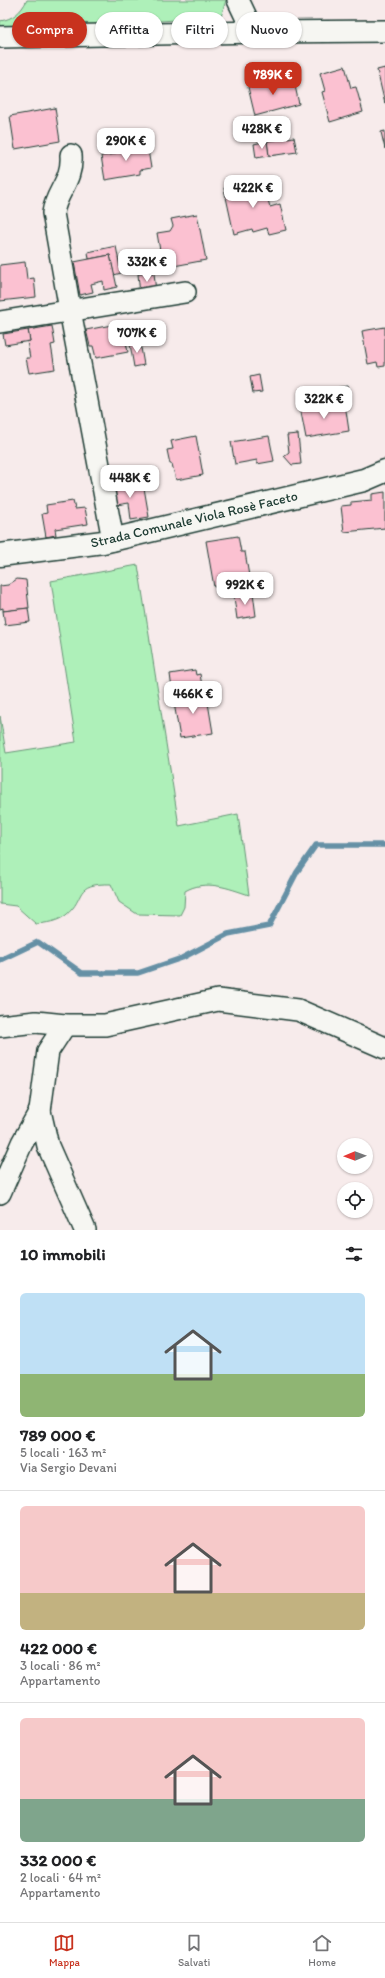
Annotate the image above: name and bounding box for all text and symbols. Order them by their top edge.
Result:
chip: Compra [12,12,87,48]
chip: Affitta [95,12,163,48]
chip: Filtri [171,12,228,48]
chip: Nuovo [236,12,302,48]
pin: 789K € [240,62,306,96]
text: 789K € [253,67,293,82]
pin: 428K € [229,116,295,150]
text: 428K € [242,121,282,136]
pin: 290K € [93,128,159,162]
text: 290K € [106,133,146,148]
pin: 422K € [220,175,286,209]
text: 422K € [233,180,273,195]
pin: 332K € [114,249,180,283]
text: 332K € [127,254,167,269]
pin: 707K € [104,320,170,354]
text: 707K € [117,325,157,340]
pin: 322K € [291,386,357,420]
text: 322K € [304,391,344,406]
pin: 448K € [97,465,163,499]
text: 448K € [109,470,151,485]
street label: Strada Comunale Viola Rosè Faceto [89,487,299,552]
pin: 992K € [212,572,278,606]
text: 992K € [225,577,265,592]
pin: 466K € [160,681,226,715]
text: 466K € [173,686,213,701]
north arrow [337,1138,373,1174]
map controls [337,1138,373,1218]
button: locate [337,1182,373,1218]
icon: filters [343,1243,365,1265]
text: 10 immobili [20,1244,106,1264]
icon: home [157,1319,229,1391]
text: 789 000 € [20,1425,95,1445]
text: 5 locali · 163 m² [20,1445,106,1460]
text: Via Sergio Devani [20,1460,117,1475]
icon: home [157,1532,229,1604]
text: 422 000 € [20,1638,97,1658]
text: 3 locali · 86 m² [20,1658,101,1673]
text: Appartamento [20,1673,100,1688]
icon: home [157,1744,229,1816]
text: 332 000 € [20,1850,96,1870]
text: 2 locali · 64 m² [20,1870,101,1885]
text: Appartamento [20,1885,100,1900]
tab: Mappa [49,1932,80,1969]
tab: Salvati [178,1932,210,1969]
tab: Home [308,1932,336,1969]

